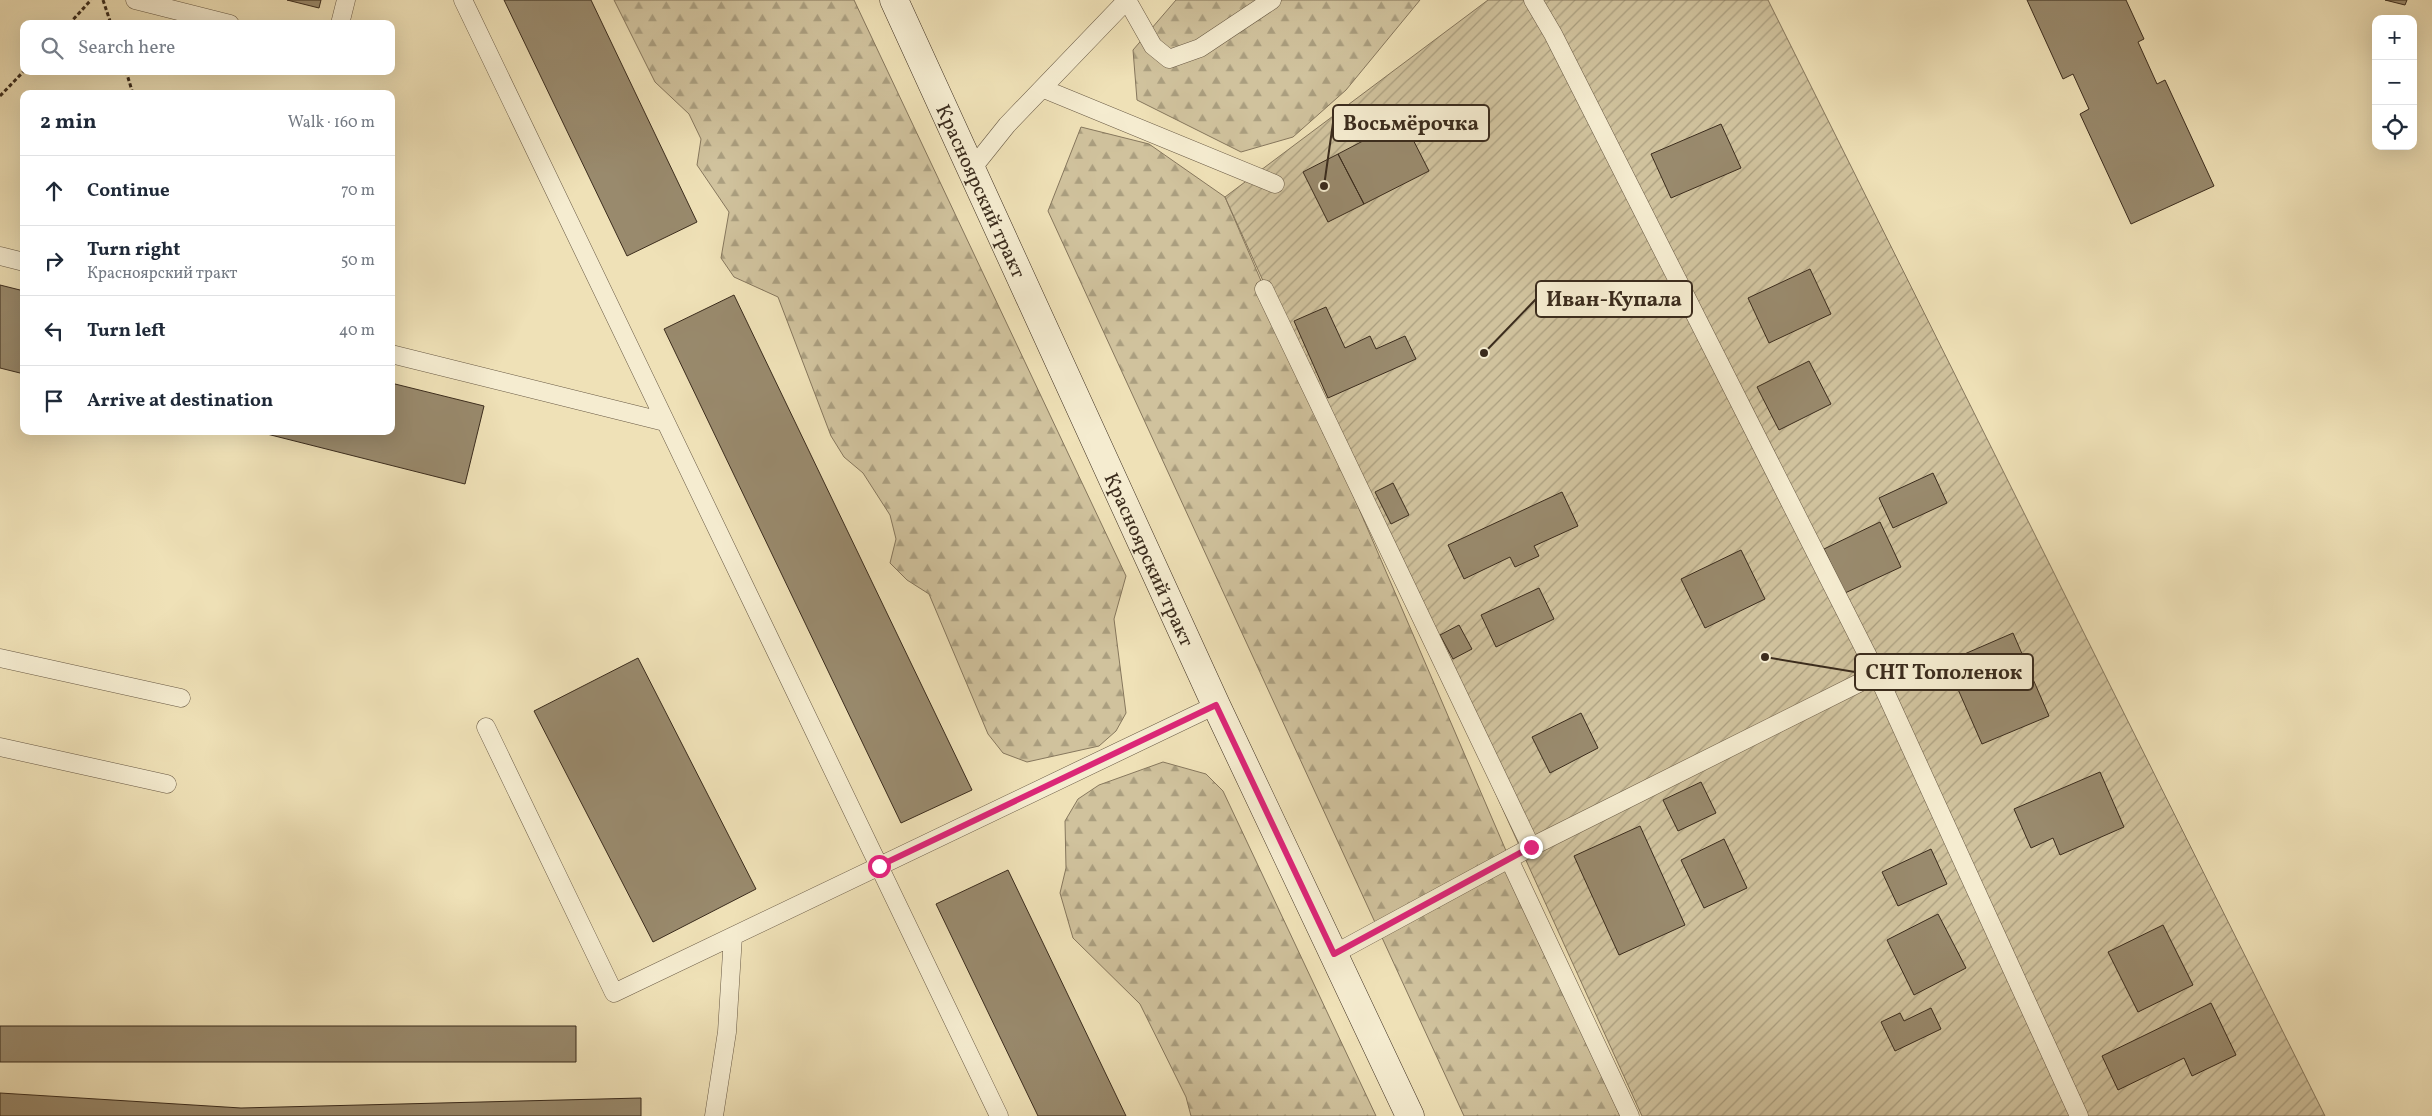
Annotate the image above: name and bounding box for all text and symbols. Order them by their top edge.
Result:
map controls [2372,15,2417,150]
button: + [2372,15,2417,60]
search box [20,20,395,75]
icon: search [38,34,66,62]
text: Search here [78,35,175,61]
button: − [2372,60,2417,105]
street label: Красноярский тракт [928,100,1031,283]
callout: Восьмёрочка [1333,105,1489,141]
button: locate [2372,105,2417,150]
text: 2 min [40,108,97,137]
text: Восьмёрочка [1343,110,1479,139]
text: Walk · 160 m [288,112,375,134]
icon: ahead [40,177,68,205]
text: Continue [87,178,170,204]
text: 70 m [341,180,375,202]
text: Turn right [87,237,180,263]
icon: right [40,247,68,275]
text: 50 m [341,250,375,272]
text: Красноярский тракт [87,263,237,285]
callout: Иван-Купала [1536,281,1692,317]
text: Иван-Купала [1546,286,1682,315]
icon: left [40,317,68,345]
text: Turn left [87,318,166,344]
text: 40 m [339,320,375,342]
icon: arrive [40,387,68,415]
text: Arrive at destination [87,388,273,414]
street label: Красноярский тракт [1096,469,1200,652]
callout: СНТ Тополенок [1855,654,2033,690]
text: СНТ Тополенок [1866,659,2023,688]
route end [1520,836,1543,859]
route start [868,855,891,878]

